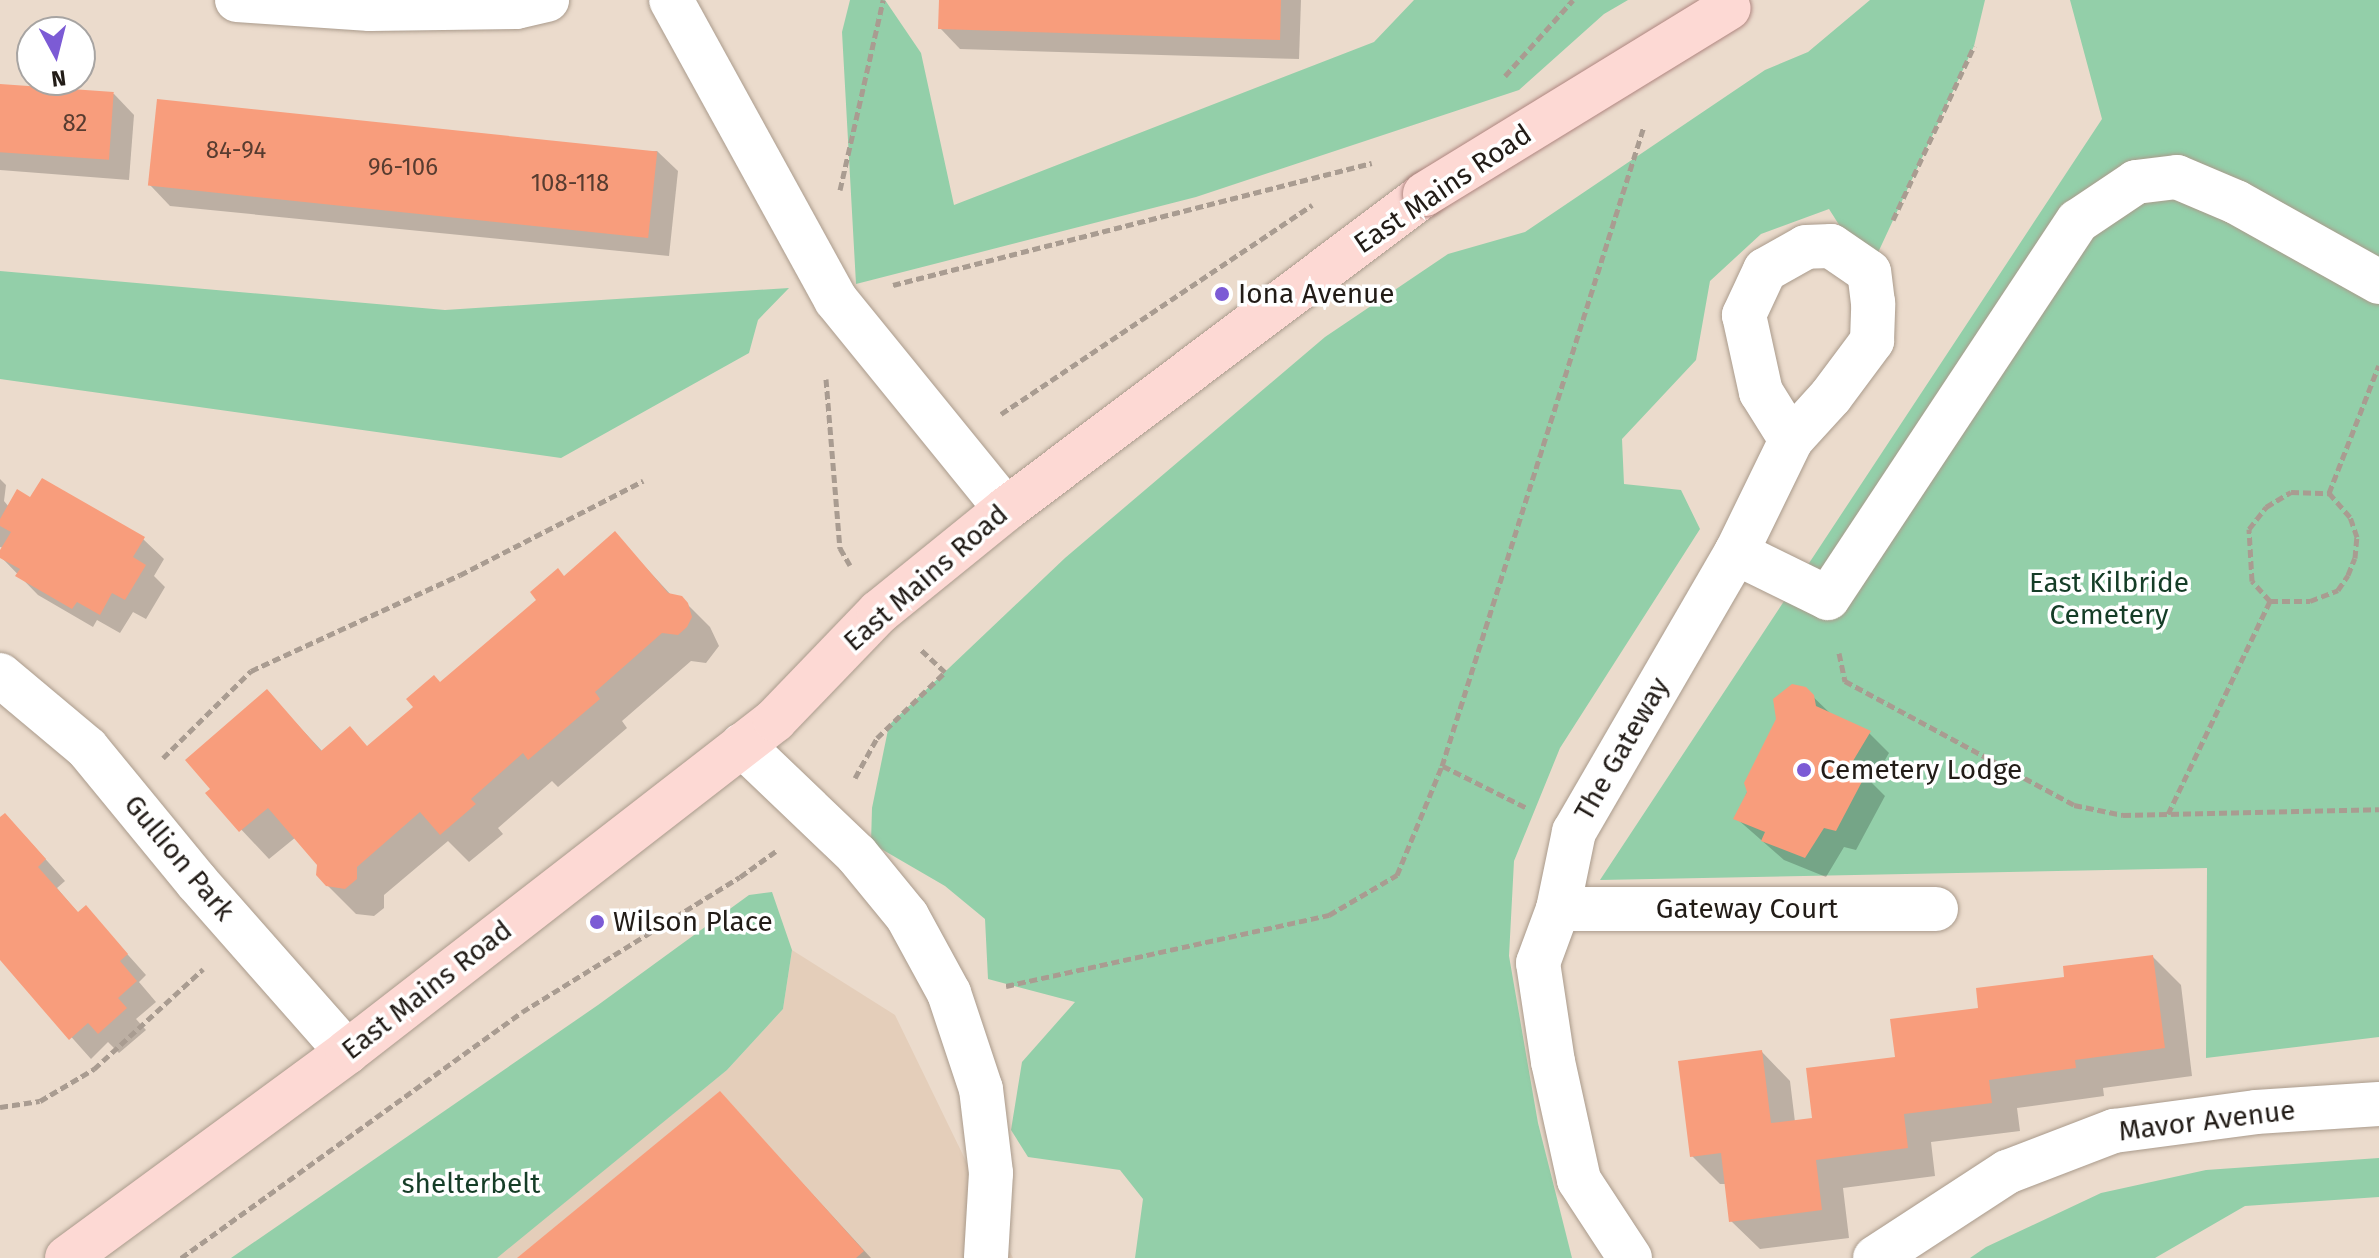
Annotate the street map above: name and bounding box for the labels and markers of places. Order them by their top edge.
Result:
place label: Iona Avenue [1238,277,1395,311]
marker: Iona Avenue [1213,285,1231,303]
place label: Cemetery Lodge [1820,753,2022,787]
marker: Cemetery Lodge [1795,761,1813,779]
place label: Wilson Place [613,905,773,939]
marker: Wilson Place [588,913,606,931]

